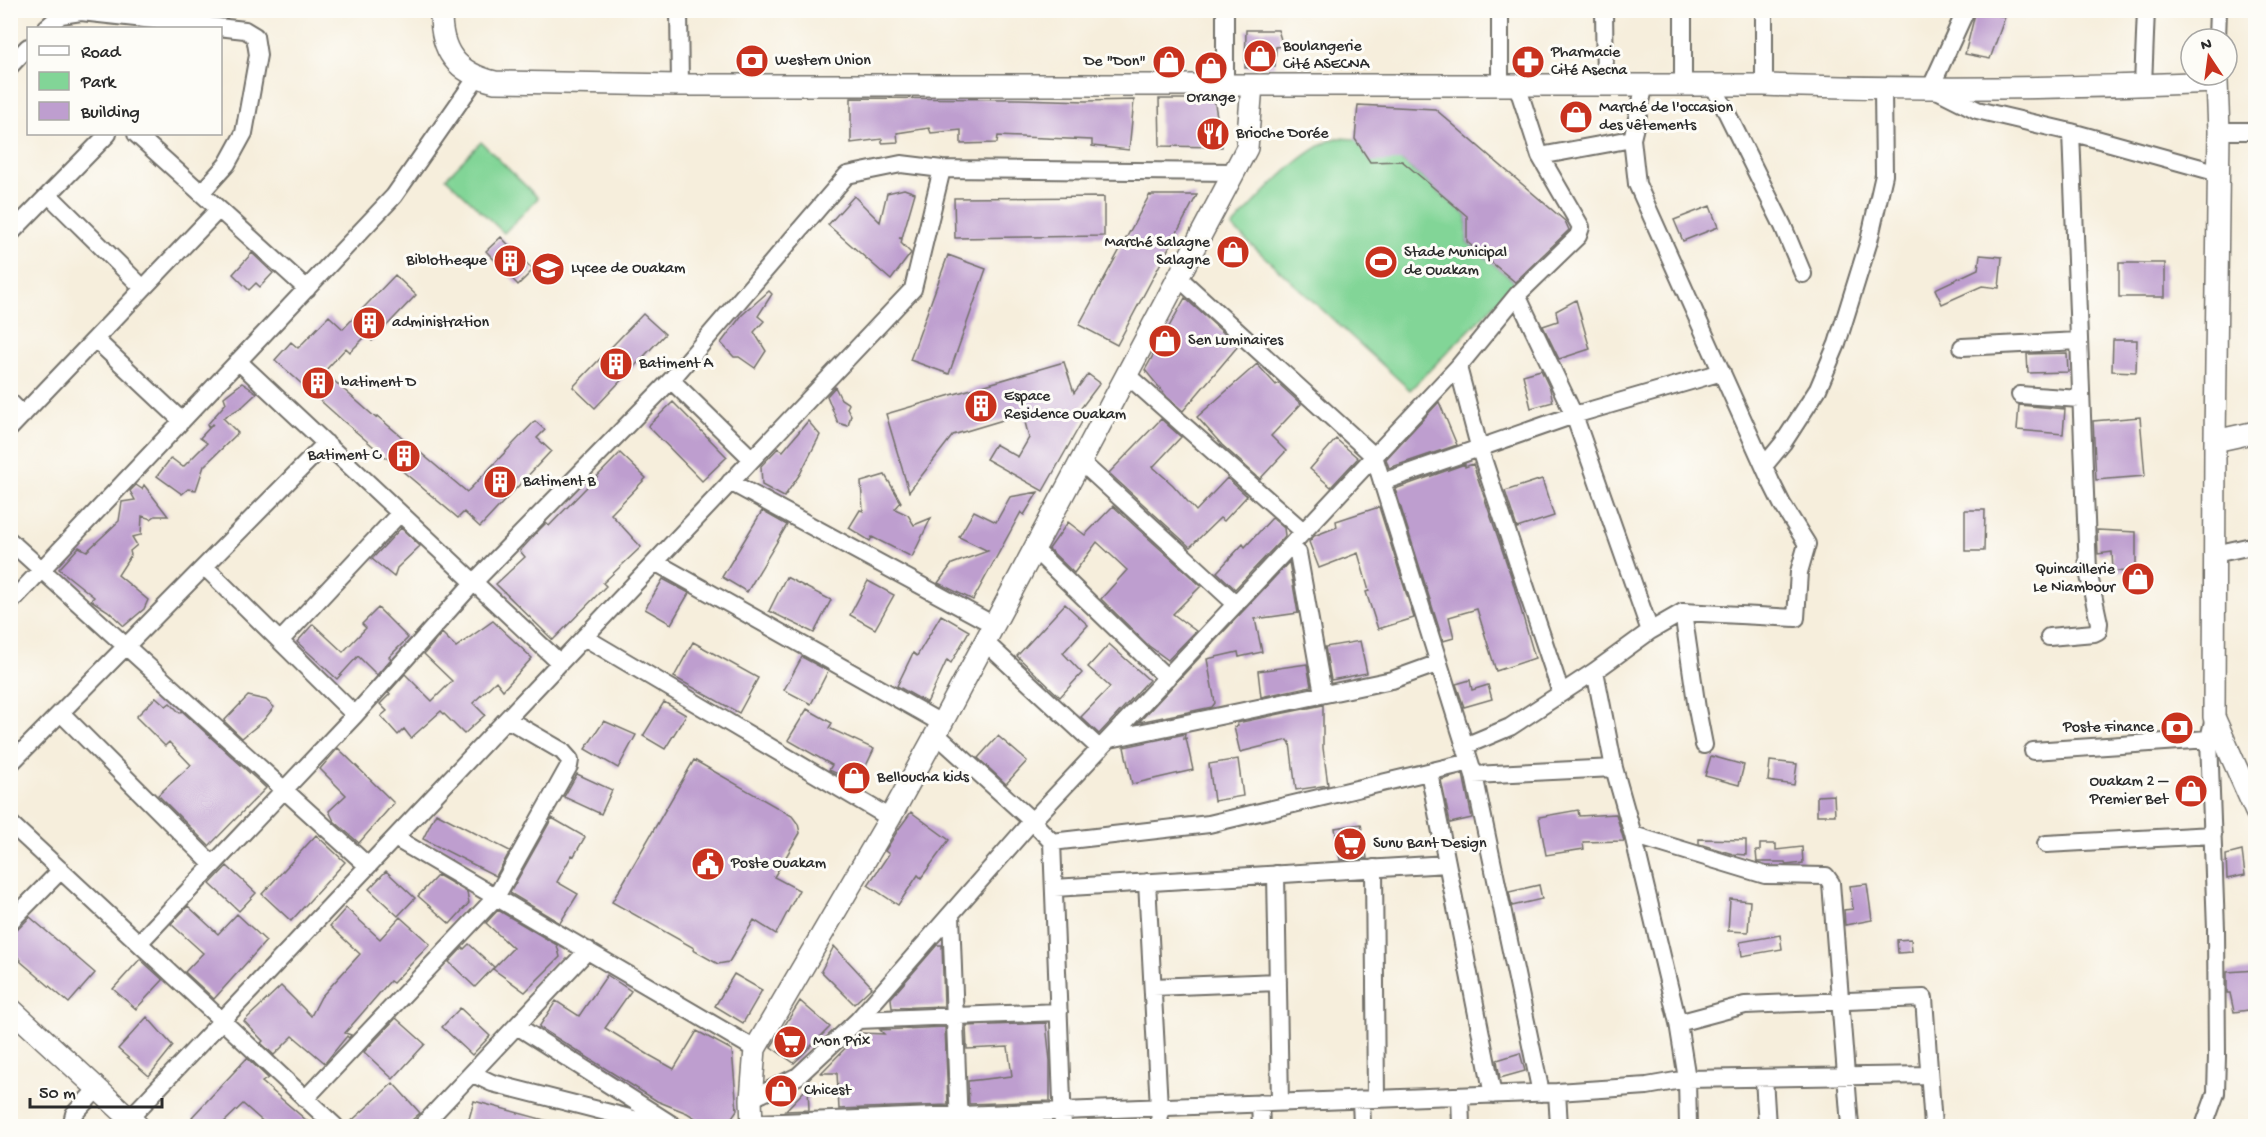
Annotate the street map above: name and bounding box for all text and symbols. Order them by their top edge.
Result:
legend [27,27,222,135]
north arrow [2179,27,2239,87]
text: N [2199,35,2214,56]
shop icon: Boulangerie Cité ASECNA [1242,38,1278,74]
place label: Boulangerie Cité ASECNA [1282,38,1371,75]
text: Road [81,43,122,64]
bank icon: Western Union [734,43,770,79]
shop icon: De "Don" [1151,44,1187,80]
pharmacy icon: Pharmacie Cité Asecna [1510,44,1546,80]
place label: Pharmacie Cité Asecna [1550,44,1628,81]
shop icon: Orange [1193,50,1229,86]
place label: Western Union [775,52,871,71]
place label: De "Don" [1083,53,1146,72]
text: Park [80,73,117,94]
place label: Orange [1186,89,1236,108]
shop icon: Marché de l'occasion des vêtements [1558,99,1594,135]
place label: Marché de l'occasion des vêtements [1599,99,1733,136]
text: Building [80,103,140,124]
restaurant icon: Brioche Dorée [1195,116,1231,152]
place label: Brioche Dorée [1235,125,1329,144]
place label: Marché Salagne Salagne [1105,234,1211,271]
shop icon: Marché Salagne Salagne [1215,234,1251,270]
building icon: Biblotheque [492,243,528,279]
sports icon: Stade Municipal de Ouakam [1363,244,1399,280]
place label: Stade Municipal de Ouakam [1404,244,1507,281]
school or university icon: Lycee de Ouakam [530,251,566,287]
place label: Biblotheque [405,252,488,271]
place label: Lycee de Ouakam [571,260,686,279]
building icon: administration [351,305,387,341]
place label: administration [392,314,489,333]
shop icon: Sen Luminaires [1147,323,1183,359]
place label: Sen Luminaires [1188,332,1284,351]
building icon: Batiment A [598,346,634,382]
place label: Batiment A [638,355,715,374]
building icon: batiment D [300,365,336,401]
place label: batiment D [341,374,417,393]
building icon: Espace Residence Ouakam [963,388,999,424]
place label: Espace Residence Ouakam [1004,388,1127,425]
building icon: Batiment C [386,438,422,474]
place label: Batiment C [307,447,382,466]
building icon: Batiment B [482,464,518,500]
place label: Batiment B [522,473,597,492]
place label: Quincaillerie Le Niambour [2033,561,2116,598]
shop icon: Quincaillerie Le Niambour [2120,561,2156,597]
bank icon: Poste Finance [2159,710,2195,746]
place label: Poste Finance [2062,719,2155,738]
shop icon: Belloucha kids [836,760,872,796]
place label: Belloucha kids [876,769,970,788]
place label: Ouakam 2 – Premier Bet [2089,773,2169,810]
shop icon: Ouakam 2 – Premier Bet [2173,773,2209,809]
supermarket icon: Sunu Bant Design [1332,826,1368,862]
place label: Sunu Bant Design [1373,835,1487,854]
public building icon: Poste Ouakam [690,846,726,882]
place label: Poste Ouakam [730,855,827,874]
supermarket icon: Mon Prix [772,1024,808,1060]
place label: Mon Prix [813,1033,871,1052]
scale bar [30,1071,162,1109]
shop icon: Chicest [763,1073,799,1109]
place label: Chicest [804,1082,852,1101]
text: 50 m [39,1084,76,1105]

